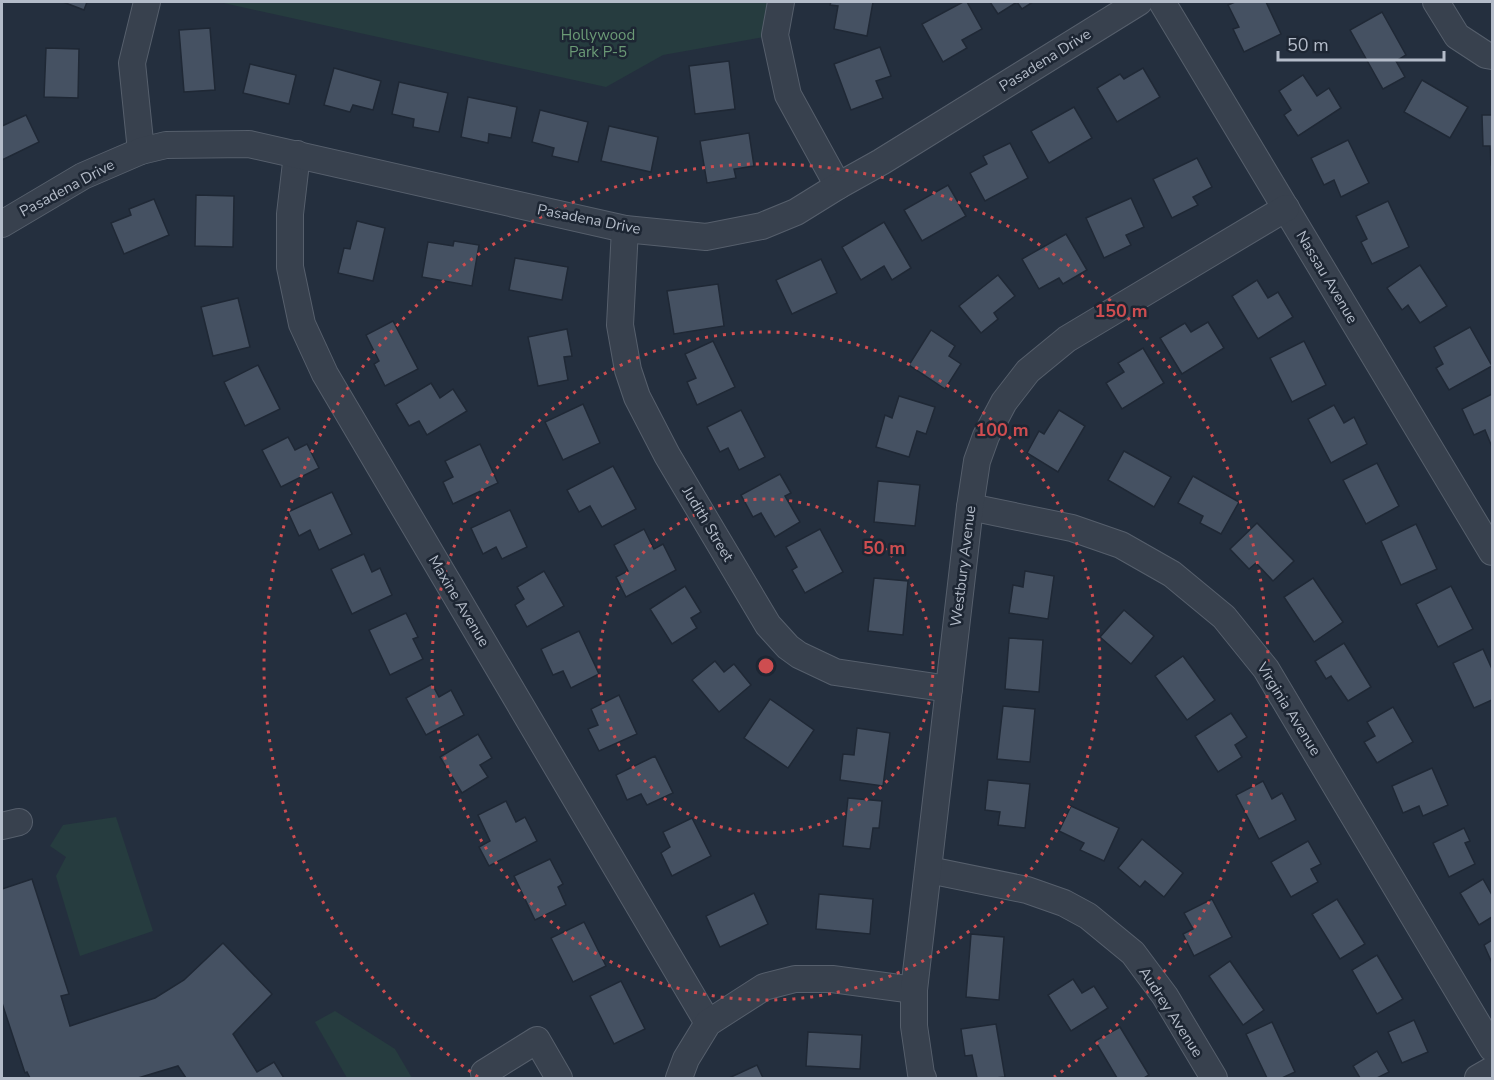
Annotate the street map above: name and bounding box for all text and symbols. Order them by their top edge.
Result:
street label: Pasadena Drive [995,24,1095,96]
scale bar [1278,24,1444,62]
park label: Hollywood Park P-5 [561,25,635,62]
text: 50 m [1287,33,1329,57]
street label: Pasadena Drive [16,155,118,221]
street label: Pasadena Drive [536,199,642,239]
street label: Nassau Avenue [1291,227,1363,327]
text: 150 m [1094,299,1148,323]
text: 100 m [975,418,1029,442]
street label: Judith Street [677,482,739,566]
street label: Westbury Avenue [946,504,980,628]
text: 50 m [863,536,905,560]
street label: Maxine Avenue [424,551,494,651]
centre of rings [756,656,776,676]
street label: Virginia Avenue [1252,658,1326,759]
street label: Audrey Avenue [1134,963,1208,1061]

